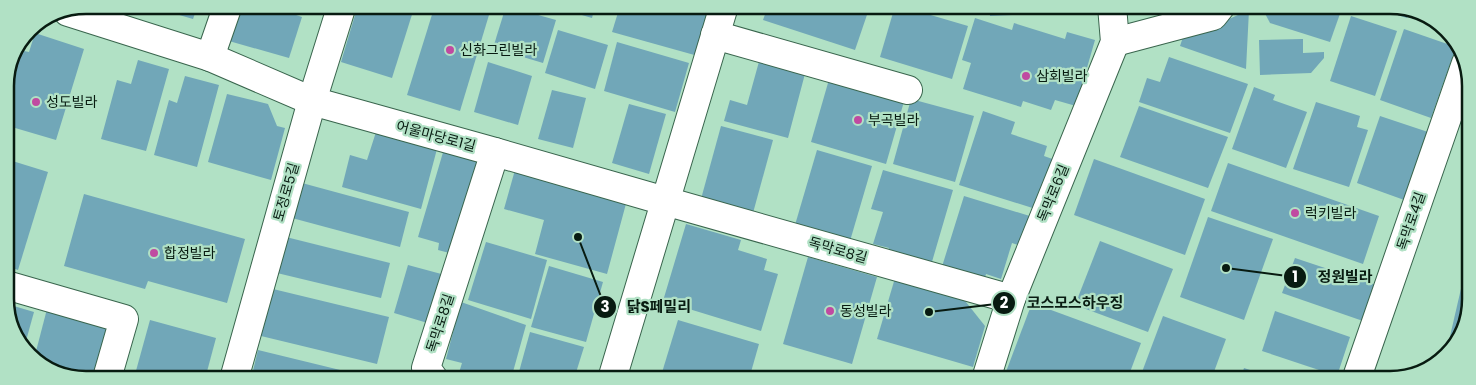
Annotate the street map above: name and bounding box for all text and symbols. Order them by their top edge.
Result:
place label: 신화그린빌라 [460,40,537,60]
marker: 신화그린빌라 [444,44,456,56]
place label: 삼회빌라 [1036,66,1088,86]
marker: 삼회빌라 [1020,70,1032,82]
place label: 성도빌라 [46,92,98,112]
marker: 성도빌라 [30,96,42,108]
place label: 부곡빌라 [868,110,920,130]
marker: 부곡빌라 [852,114,864,126]
street label: 어울마당로1길 [394,116,478,156]
street label: 토정로5길 [268,160,304,224]
street label: 독막로6길 [1032,161,1074,225]
street label: 독막로4길 [1392,189,1430,253]
place label: 럭키빌라 [1305,203,1357,223]
marker: 럭키빌라 [1289,207,1301,219]
street label: 독막로8길 [806,232,870,268]
place label: 합정빌라 [164,243,216,263]
marker: 합정빌라 [148,247,160,259]
callout: 정원빌라 [1282,262,1383,292]
text: 1 [1292,266,1298,287]
text: 정원빌라 [1317,266,1373,287]
callout: 코스모스하우징 [992,288,1133,318]
street label: 독막로8길 [421,291,459,355]
callout: 닭S페밀리 [592,292,702,322]
text: 2 [1000,292,1009,313]
text: 코스모스하우징 [1027,292,1123,313]
text: 3 [600,296,610,317]
text: 닭S페밀리 [627,296,691,317]
place label: 동성빌라 [840,301,892,321]
marker: 동성빌라 [824,305,836,317]

